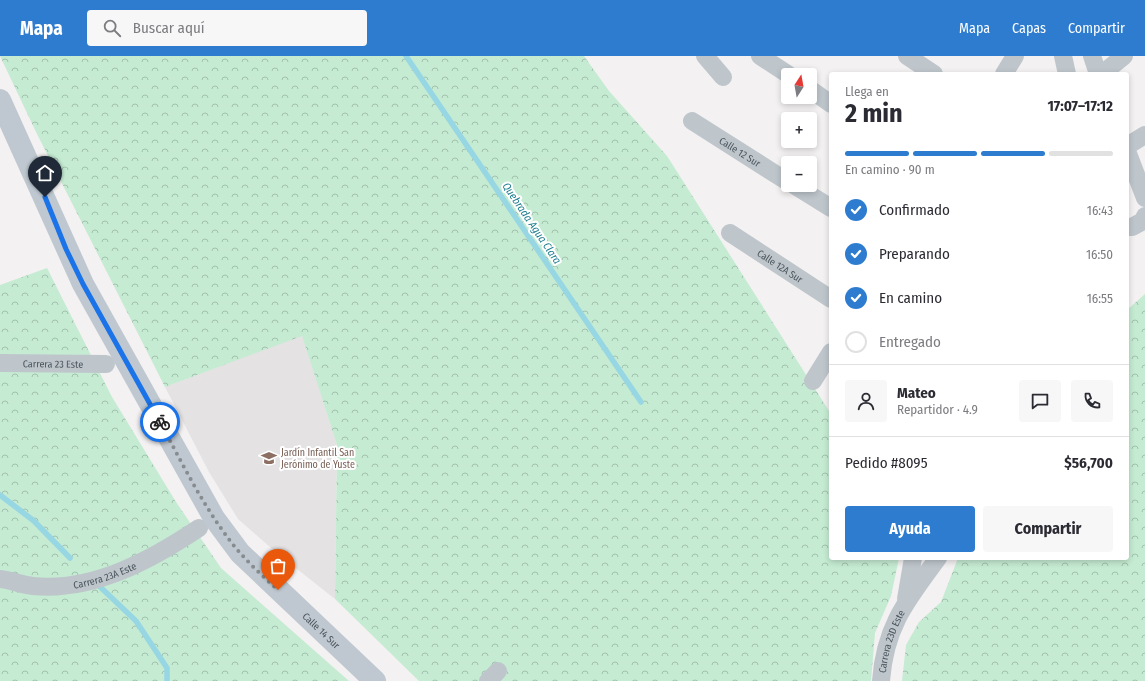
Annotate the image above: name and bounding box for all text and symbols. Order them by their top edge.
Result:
search box [87,10,367,46]
text: Mapa [20,17,63,40]
icon: search [101,17,123,39]
text: Buscar aquí [133,19,205,37]
text: Mapa [959,20,990,37]
text: Capas [1012,20,1046,37]
text: Compartir [1068,20,1125,37]
north arrow [781,68,817,104]
map controls [781,68,817,192]
text: Llega en [845,84,889,99]
text: 17:07–17:12 [1047,97,1113,115]
text: 2 min [845,98,903,129]
button: + [781,112,817,148]
street label: Calle 12 Sur [717,135,763,170]
pin [28,156,62,197]
button: − [781,156,817,192]
icon: home [34,162,56,184]
text: En camino · 90 m [845,162,935,177]
water label: Quebrada Agua Clara [500,180,564,267]
icon: check [845,199,867,221]
text: Confirmado [879,201,950,219]
text: 16:43 [1087,203,1113,218]
icon: check [845,243,867,265]
text: Preparando [879,245,950,263]
street label: Calle 12A Sur [755,247,805,286]
text: 16:50 [1086,247,1113,262]
icon: check [845,287,867,309]
text: En camino [879,289,942,307]
text: 16:55 [1087,291,1113,306]
text: Entregado [879,333,941,351]
street label: Carrera 23 Este [23,358,83,371]
button: person [845,380,887,422]
button: chat [1019,380,1061,422]
button: phone [1071,380,1113,422]
text: Mateo [897,384,936,402]
courier [140,402,180,442]
text: Repartidor · 4.9 [897,402,978,417]
icon: bike [149,411,171,433]
place label: Jardín Infantil San Jerónimo de Yuste [281,446,355,471]
school or university icon: Jardín Infantil San Jerónimo de Yuste [260,449,278,467]
text: Pedido #8095 [845,454,928,472]
text: $56,700 [1064,454,1113,472]
button: Ayuda [845,506,975,552]
button: Compartir [983,506,1113,552]
pin [261,549,295,590]
icon: bag [267,555,289,577]
street label: Carrera 23A Este [73,560,139,592]
street label: Carrera 23D Este [877,608,908,674]
street label: Calle 14 Sur [300,610,342,652]

